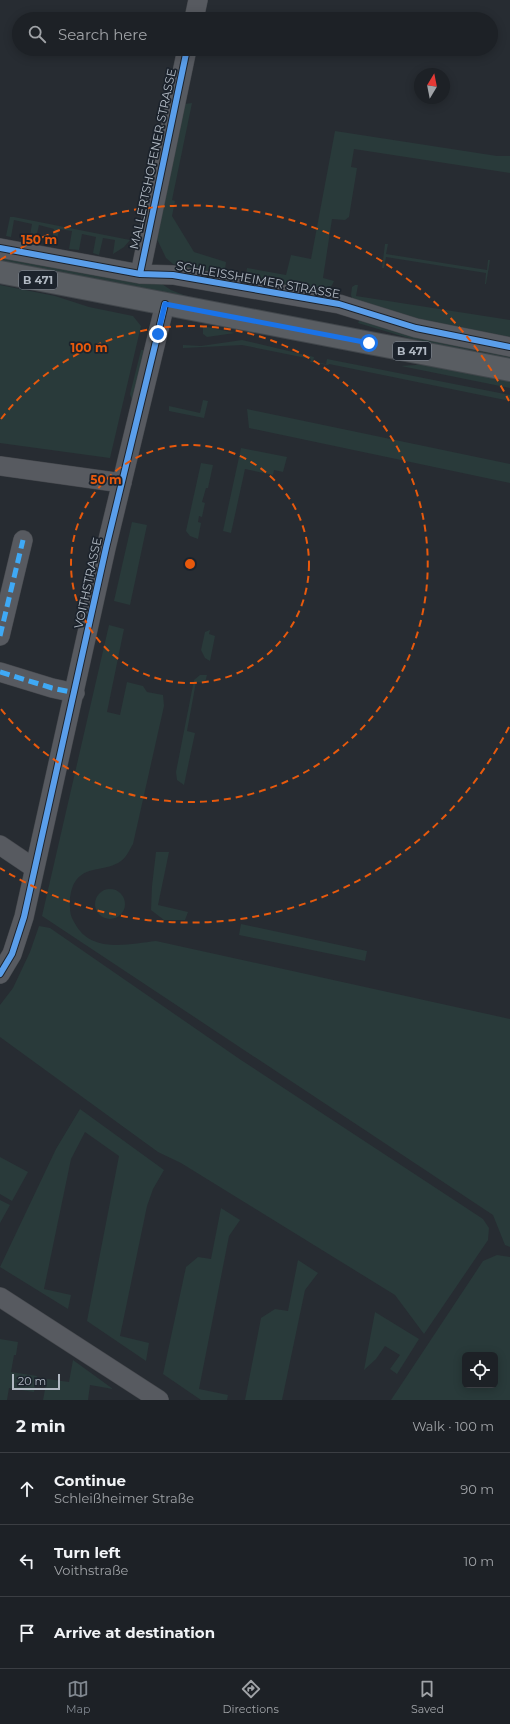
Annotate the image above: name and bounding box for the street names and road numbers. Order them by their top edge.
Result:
street label: MALLERTSHOFENER STRASSE [126,67,179,251]
street label: SCHLEISSHEIMER STRASSE [175,258,341,301]
road number: B 471 [19,271,57,289]
road number: B 471 [393,342,431,360]
street label: VOITHSTRASSE [71,536,104,630]

